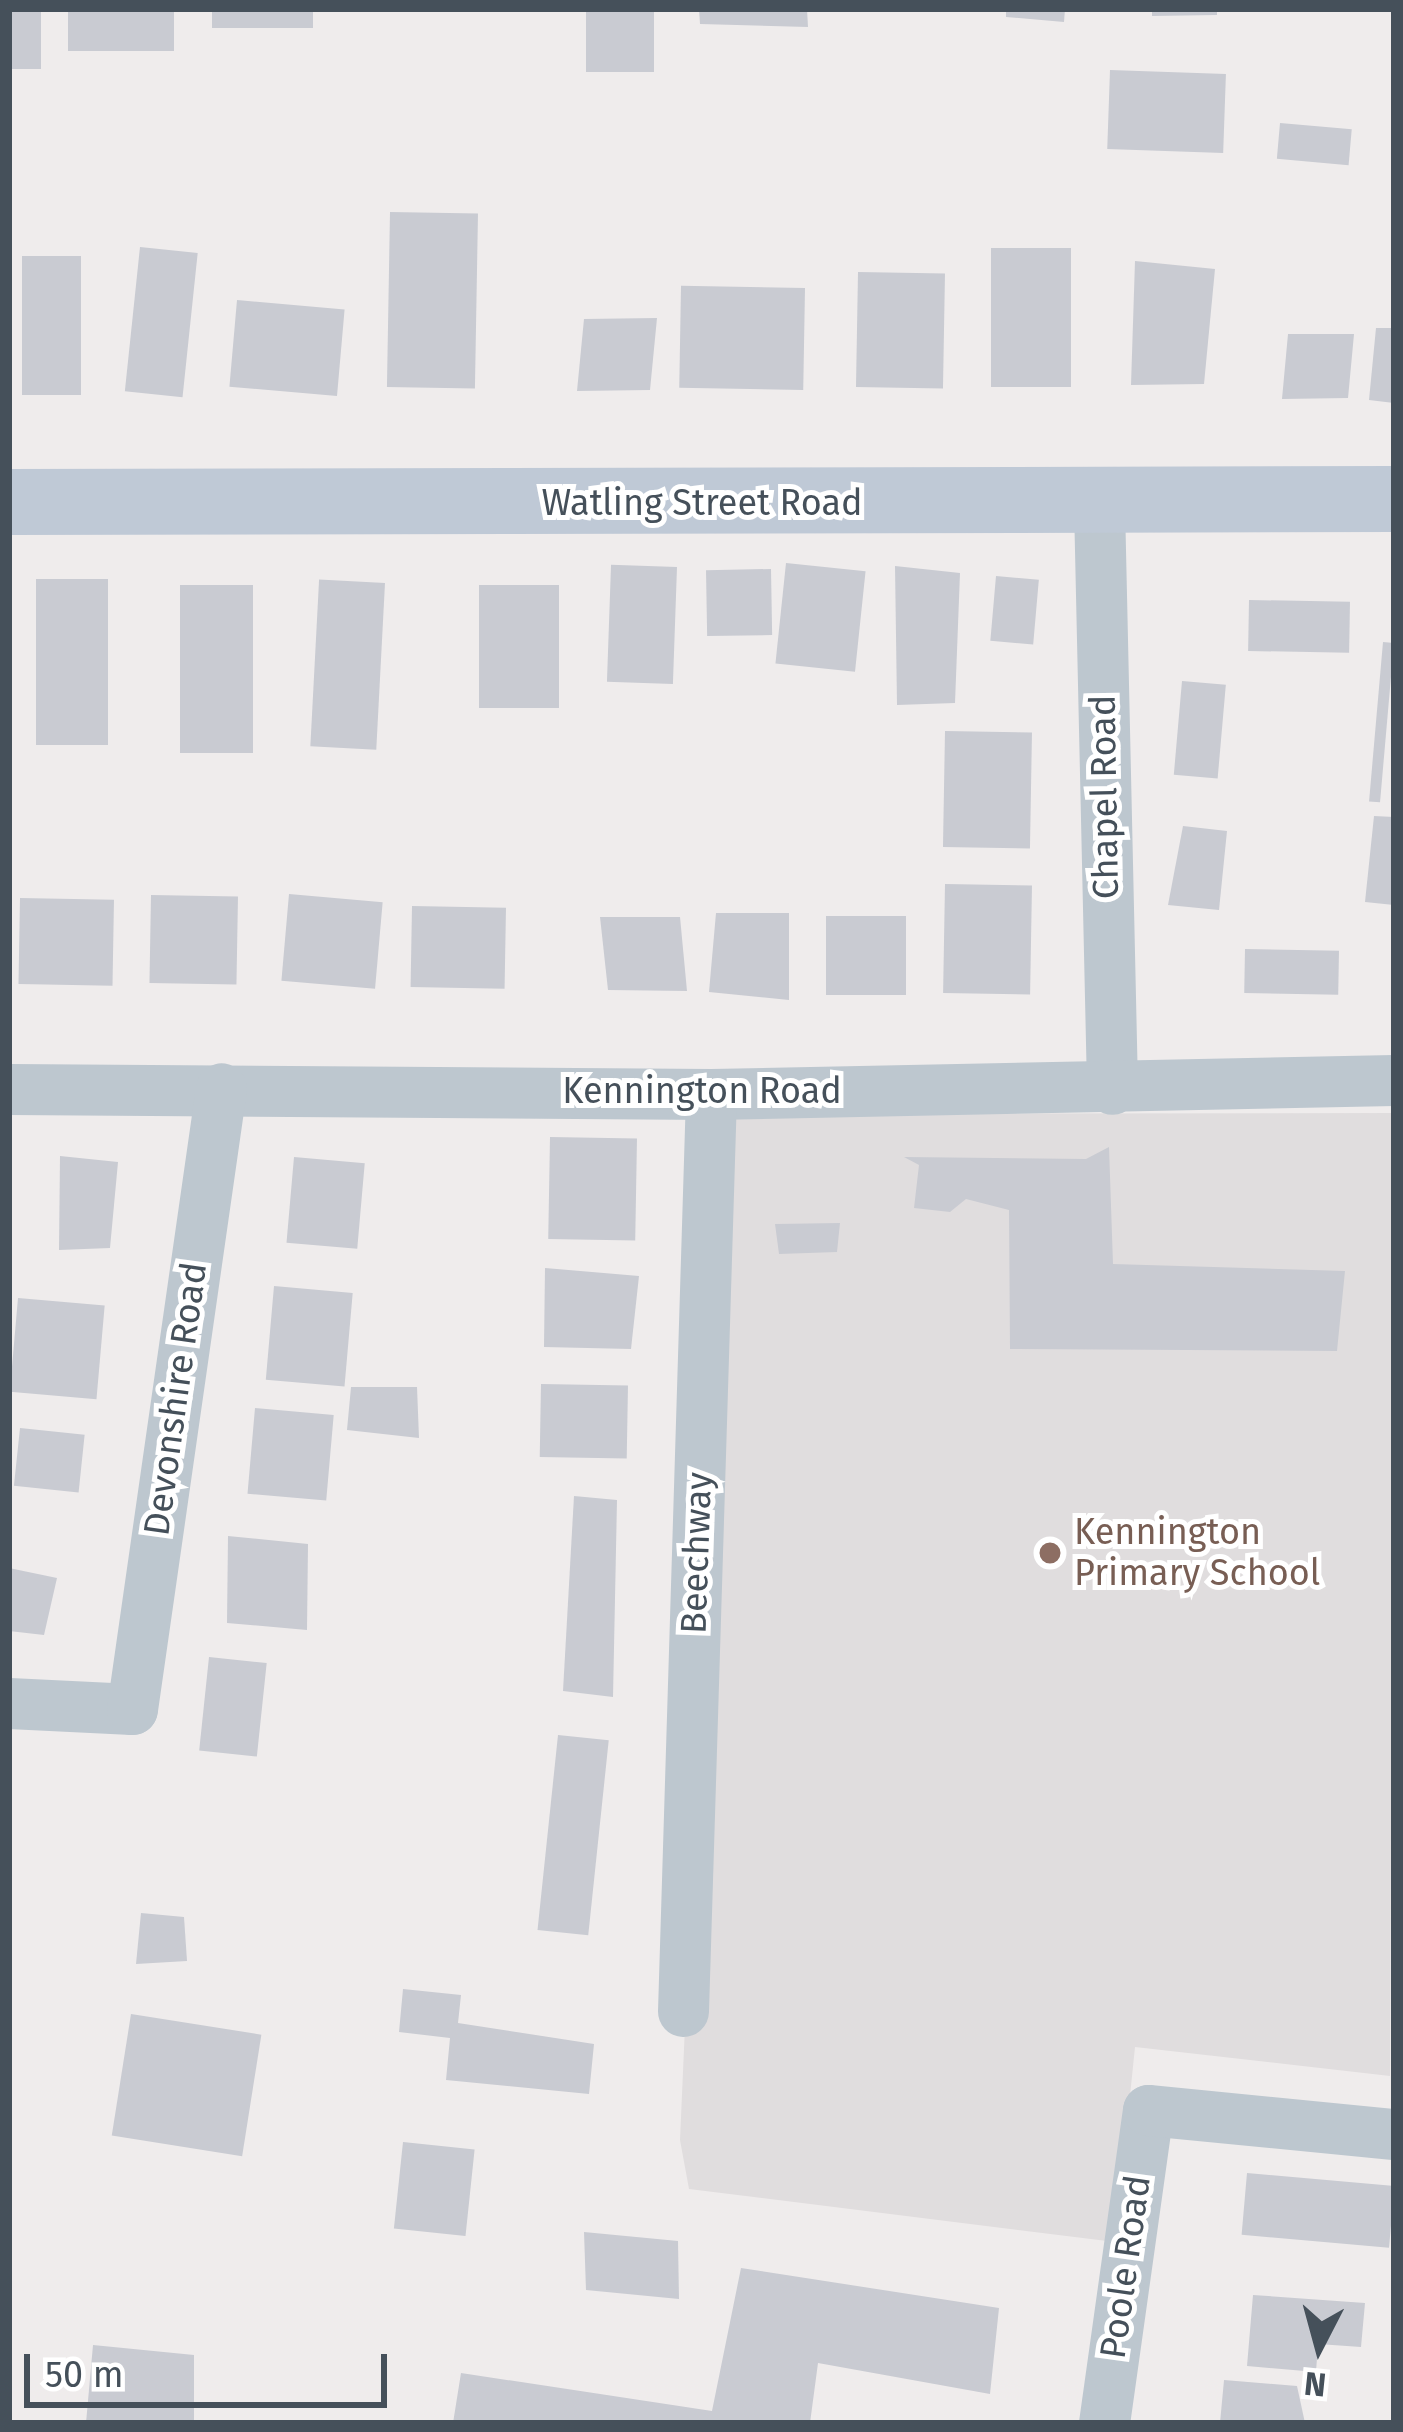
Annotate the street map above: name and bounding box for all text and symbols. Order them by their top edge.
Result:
street label: Watling Street Road [541,482,863,526]
street label: Chapel Road [1082,694,1128,900]
street label: Kennington Road [562,1070,842,1114]
street label: Devonshire Road [135,1260,217,1538]
street label: Beechway [673,1472,721,1634]
place label: Kennington Primary School [1074,1510,1320,1595]
marker: Kennington Primary School [1037,1540,1063,1566]
street label: Poole Road [1092,2173,1160,2361]
north arrow [1259,2288,1379,2408]
scale bar [30,2330,393,2404]
text: 50 m [45,2353,124,2397]
text: N [1302,2363,1328,2405]

